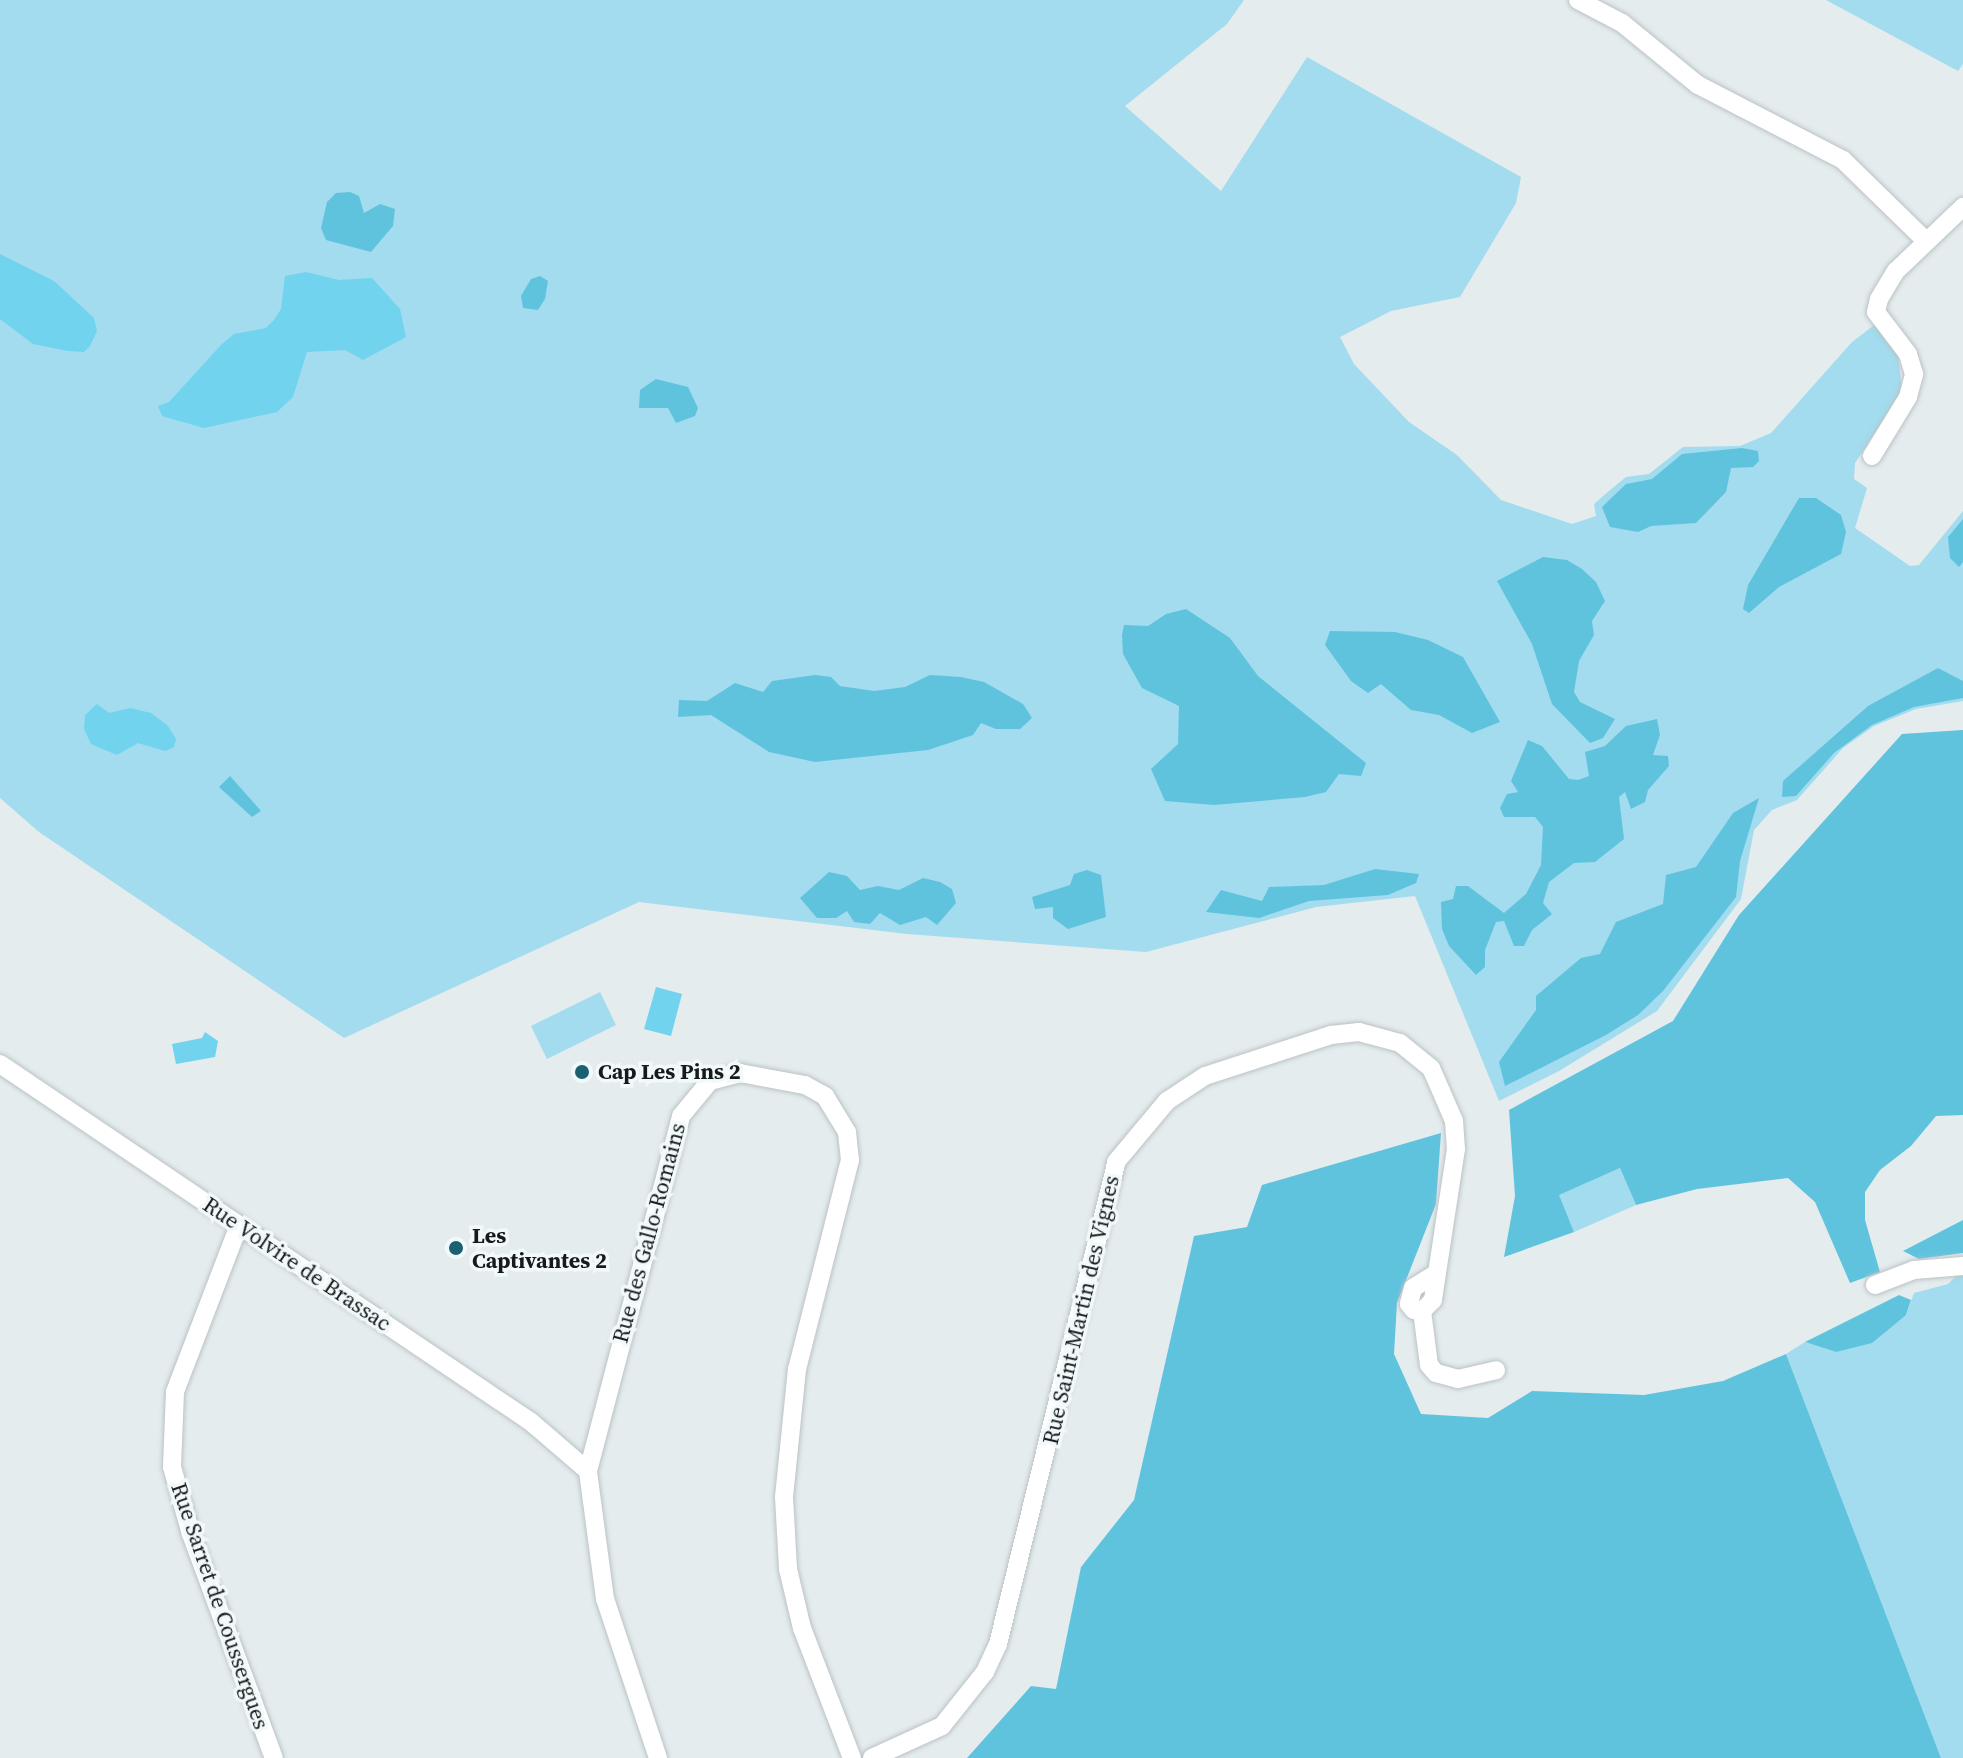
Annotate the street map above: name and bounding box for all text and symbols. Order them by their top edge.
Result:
place label: Cap Les Pins 2 [598,1059,741,1085]
marker: Cap Les Pins 2 [573,1063,591,1081]
street label: Rue des Gallo-Romains [607,1120,691,1346]
street label: Rue Saint-Martin des Vignes [1037,1173,1125,1447]
street label: Rue Volvire de Brassac [198,1191,396,1337]
place label: Les Captivantes 2 [472,1222,607,1274]
marker: Les Captivantes 2 [447,1239,465,1257]
street label: Rue Sarret de Coussergues [165,1479,275,1733]

